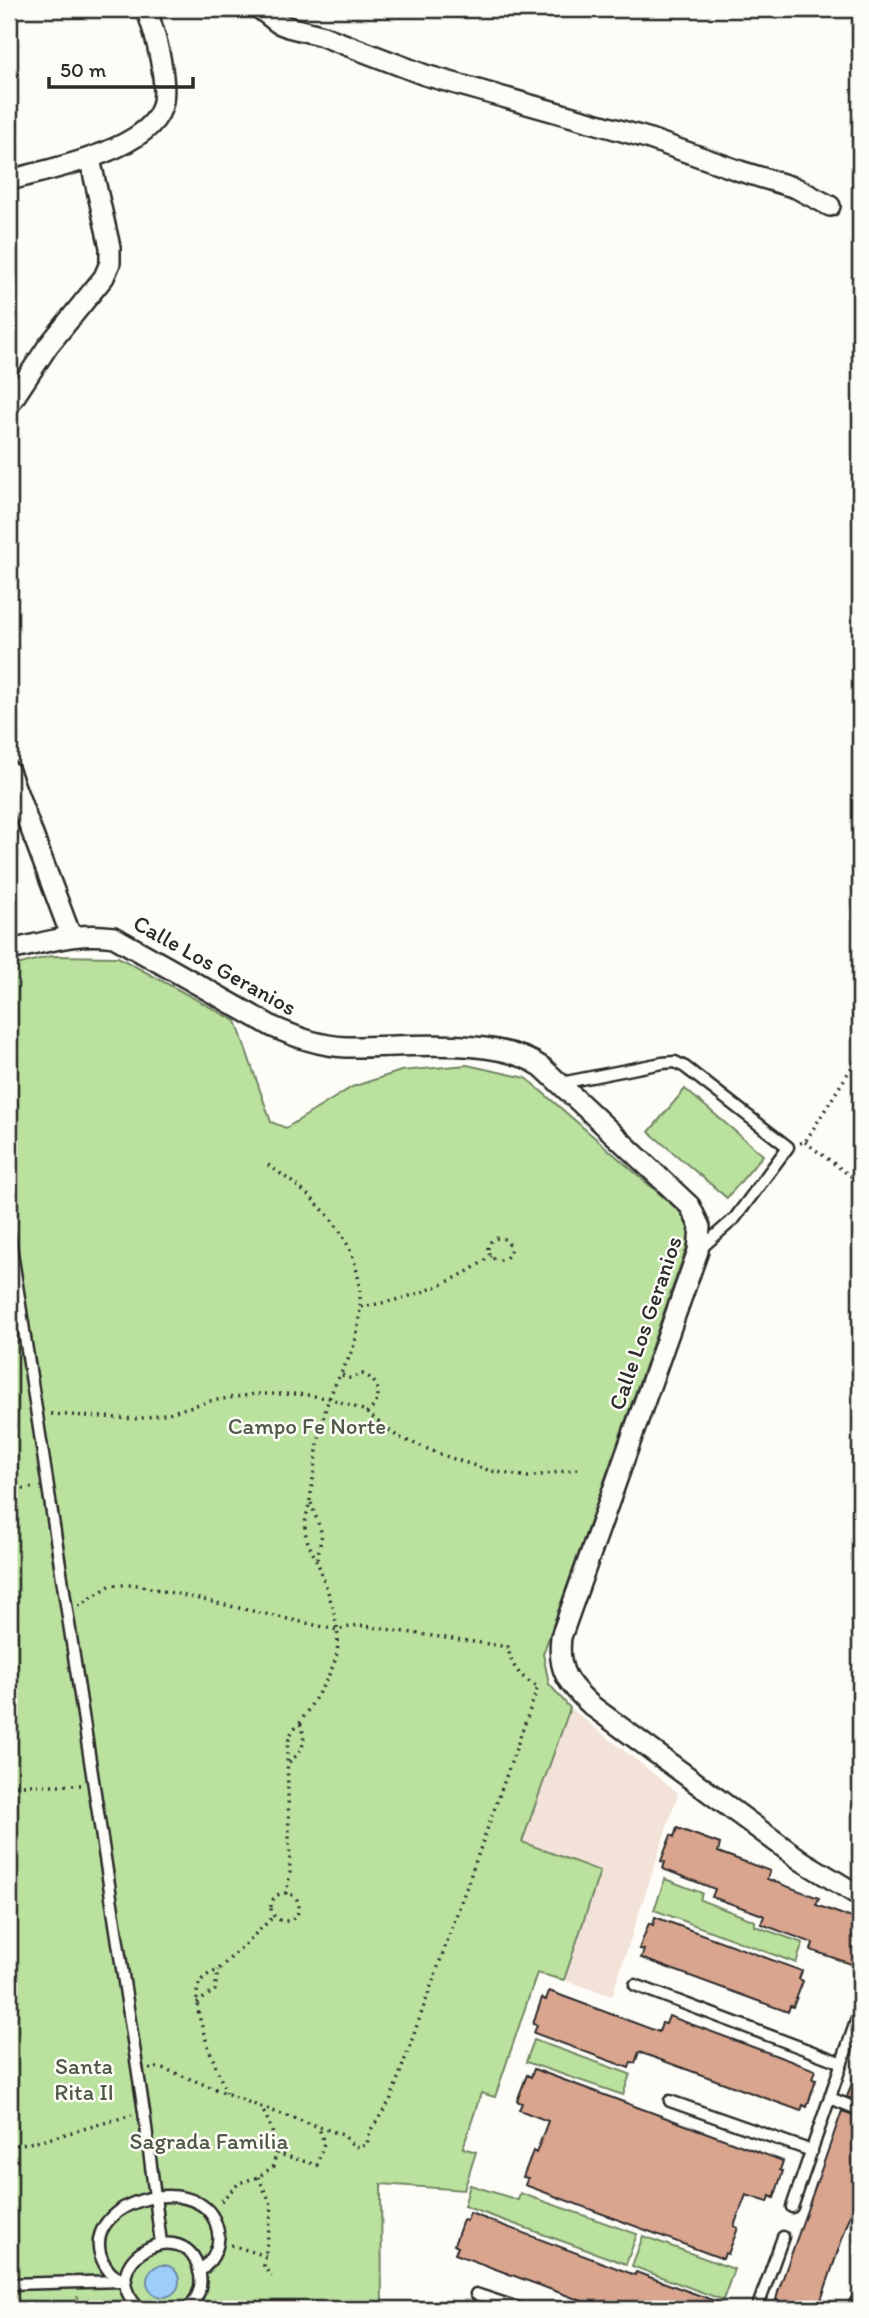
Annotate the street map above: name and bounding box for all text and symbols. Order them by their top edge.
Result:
scale bar [49,46,192,90]
text: 50 m [60,57,107,82]
street label: Calle Los Geranios [129,909,301,1021]
street label: Calle Los Geranios [602,1232,688,1414]
park label: Campo Fe Norte [228,1412,386,1440]
park label: Santa Rita II [54,2052,114,2106]
park label: Sagrada Familia [130,2127,288,2155]

